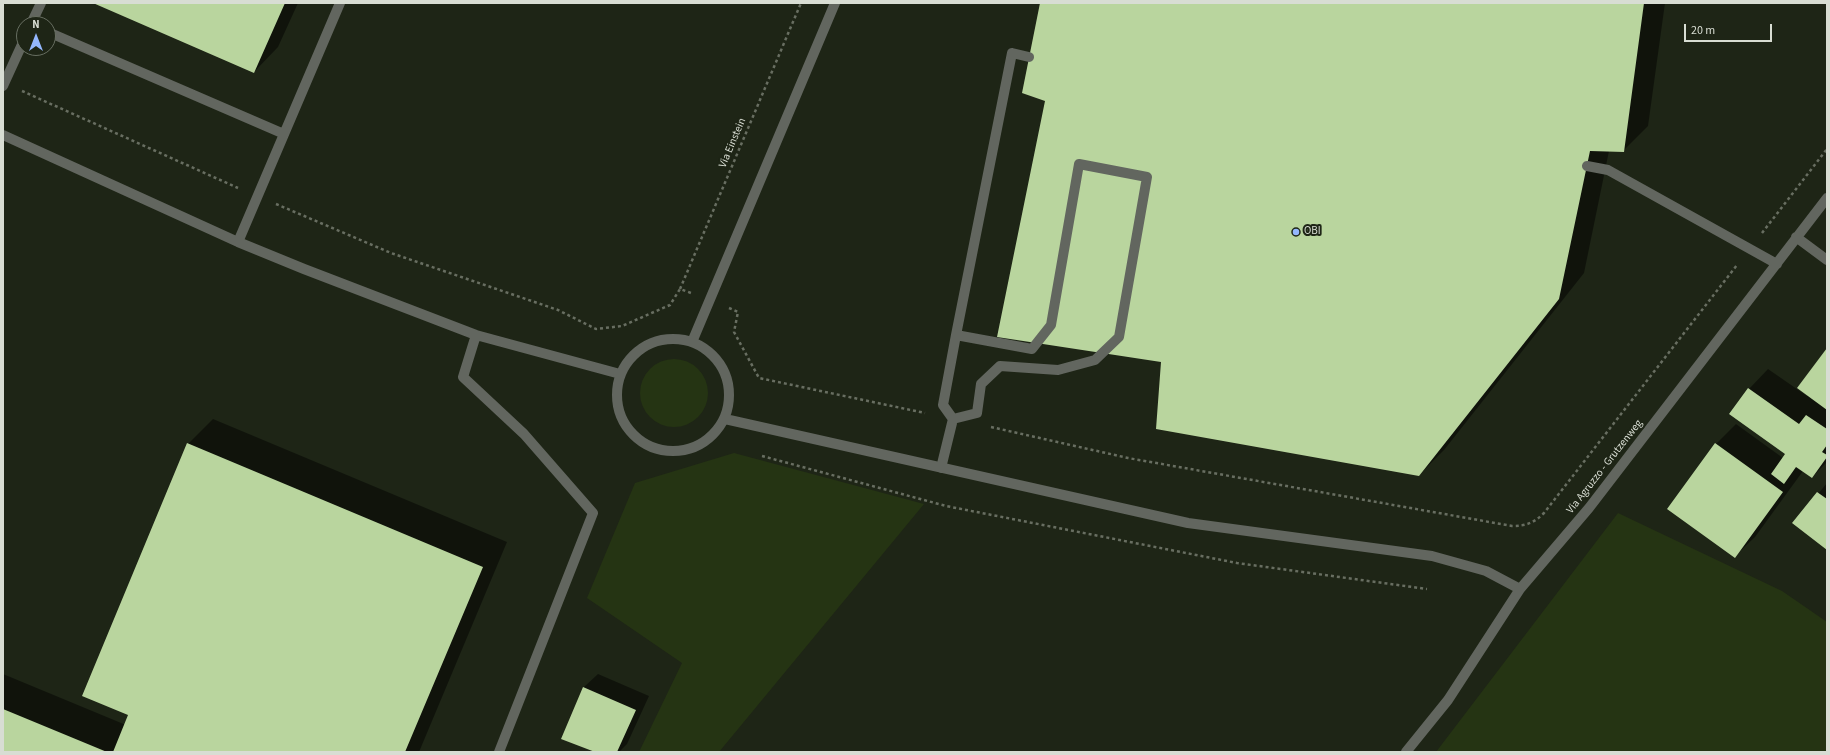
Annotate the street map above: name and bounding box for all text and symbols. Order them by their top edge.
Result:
north arrow [16,16,56,56]
scale bar [1686,16,1774,42]
text: N [32,17,40,32]
text: 20 m [1691,22,1715,39]
street label: Via Einstein [717,116,749,170]
place label: OBI [1304,225,1321,239]
marker: OBI [1291,227,1301,237]
street label: Via Agruzzo - Grutzenweg [1564,417,1646,517]

